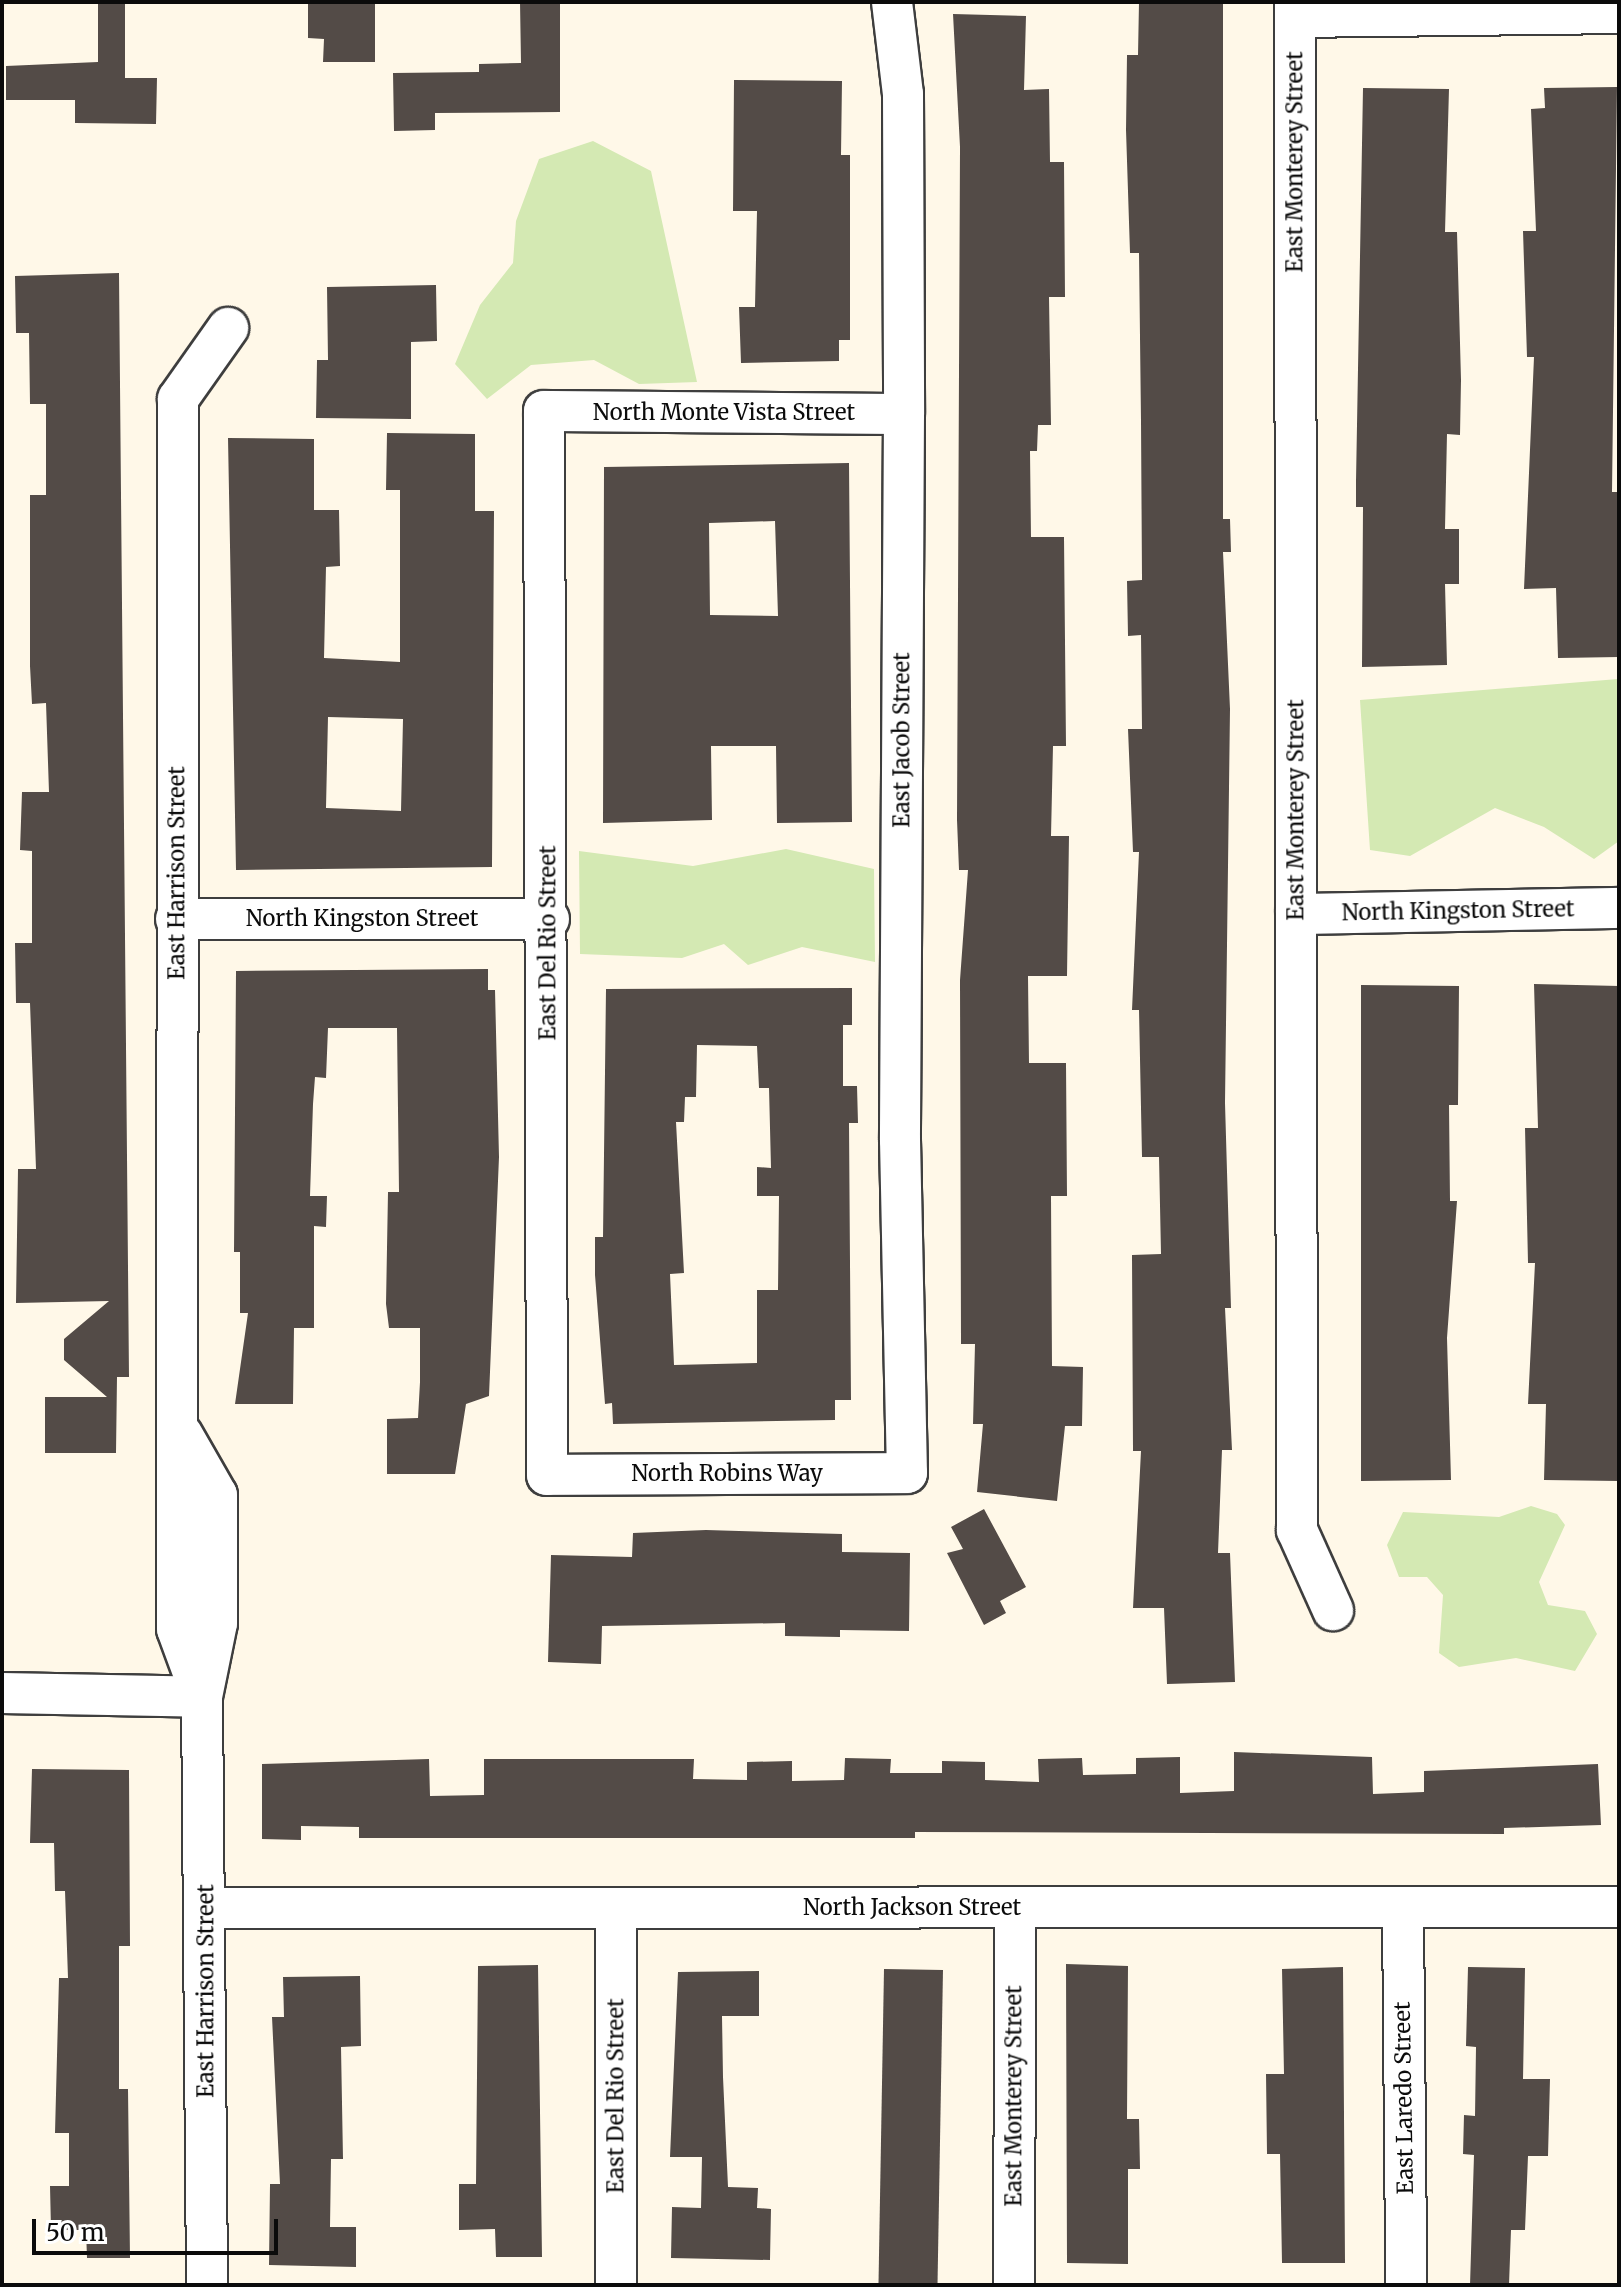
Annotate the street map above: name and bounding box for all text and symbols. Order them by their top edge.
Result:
street label: East Monterey Street [1282,51,1308,273]
street label: North Monte Vista Street [593,400,855,426]
street label: East Jacob Street [889,652,915,828]
street label: East Monterey Street [1283,699,1309,921]
street label: East Harrison Street [164,766,190,980]
street label: East Del Rio Street [535,846,561,1040]
street label: North Kingston Street [1341,896,1575,926]
street label: North Kingston Street [246,906,478,932]
street label: North Robins Way [631,1461,823,1487]
street label: East Harrison Street [193,1884,219,2098]
street label: North Jackson Street [803,1895,1021,1921]
street label: East Monterey Street [1001,1985,1027,2207]
street label: East Del Rio Street [603,1999,629,2193]
street label: East Laredo Street [1389,2001,1419,2195]
scale bar [36,2203,282,2253]
text: 50 m [46,2217,105,2248]

